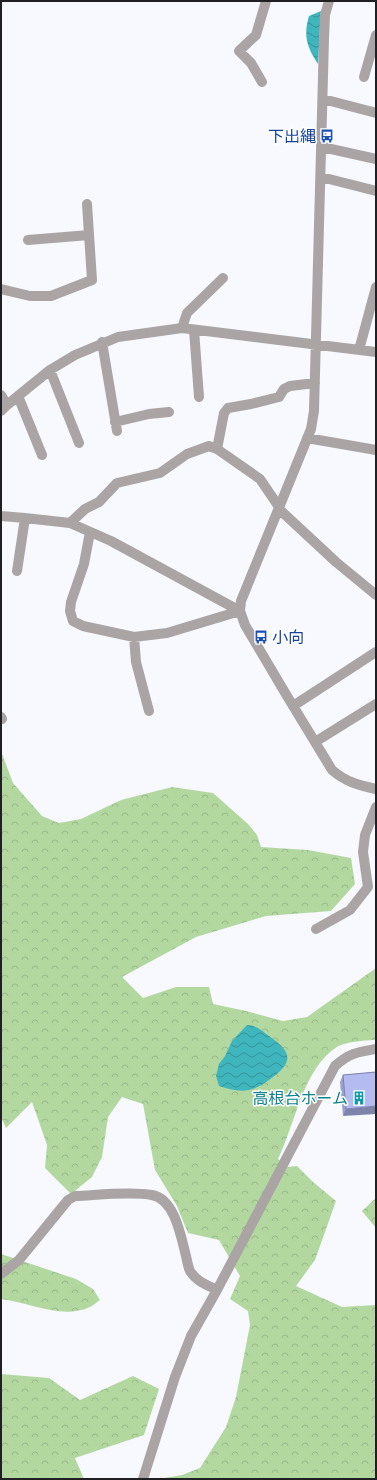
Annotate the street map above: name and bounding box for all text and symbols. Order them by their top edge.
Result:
place label: 下出縄 [268,128,316,145]
bus stop icon: 下出縄 [319,128,335,144]
bus stop icon: 小向 [253,629,269,645]
place label: 小向 [272,629,304,646]
place label: 高根台ホーム [252,1090,348,1107]
building icon: 高根台ホーム [351,1090,367,1106]

